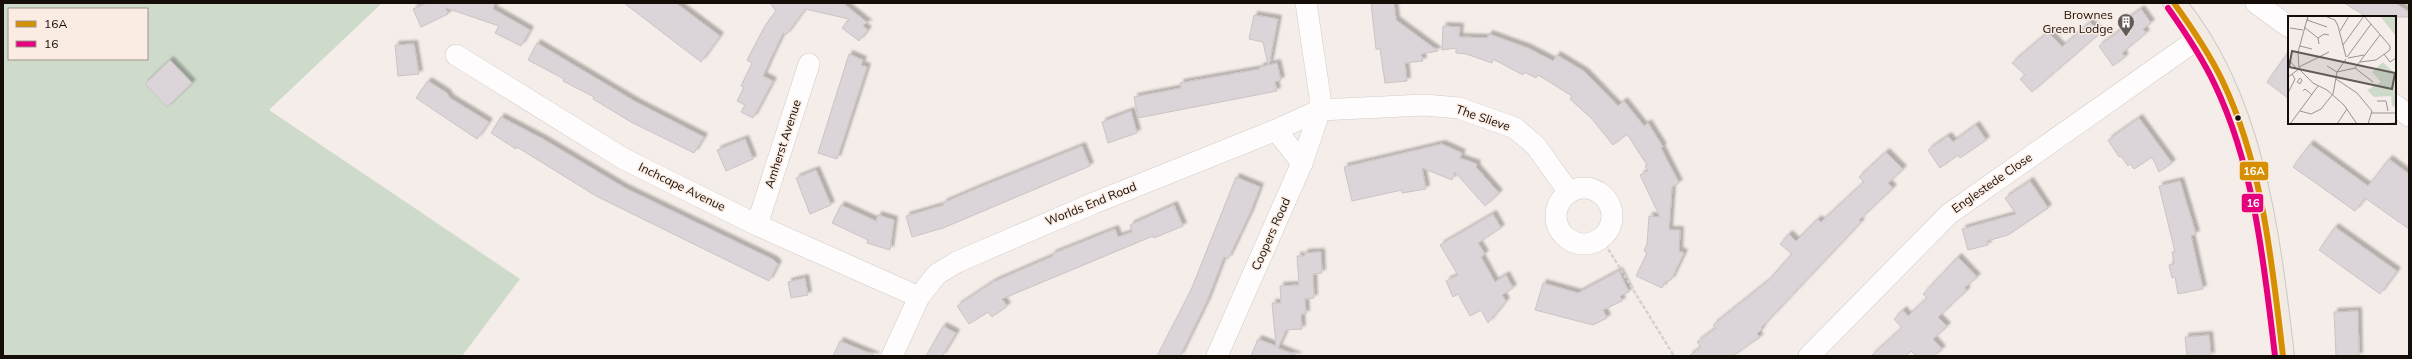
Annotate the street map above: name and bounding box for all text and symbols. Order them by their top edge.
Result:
place label: Brownes Green Lodge [2042,7,2113,36]
legend [8,8,148,60]
building icon: Brownes Green Lodge [2116,12,2136,37]
text: 16A [44,16,67,31]
inset map [2288,16,2396,124]
text: 16 [44,36,58,51]
street label: Amherst Avenue [761,98,804,190]
street label: The Slieve [1454,101,1512,134]
unlabelled marker [2233,113,2243,123]
street label: Englestede Close [1949,149,2035,216]
street label: Inchcape Avenue [636,159,728,214]
line badge: 16A [2239,161,2269,181]
text: 16A [2243,164,2265,178]
street label: Worlds End Road [1043,178,1139,229]
line badge: 16 [2241,193,2264,213]
street label: Coopers Road [1248,195,1293,272]
text: 16 [2246,196,2260,210]

